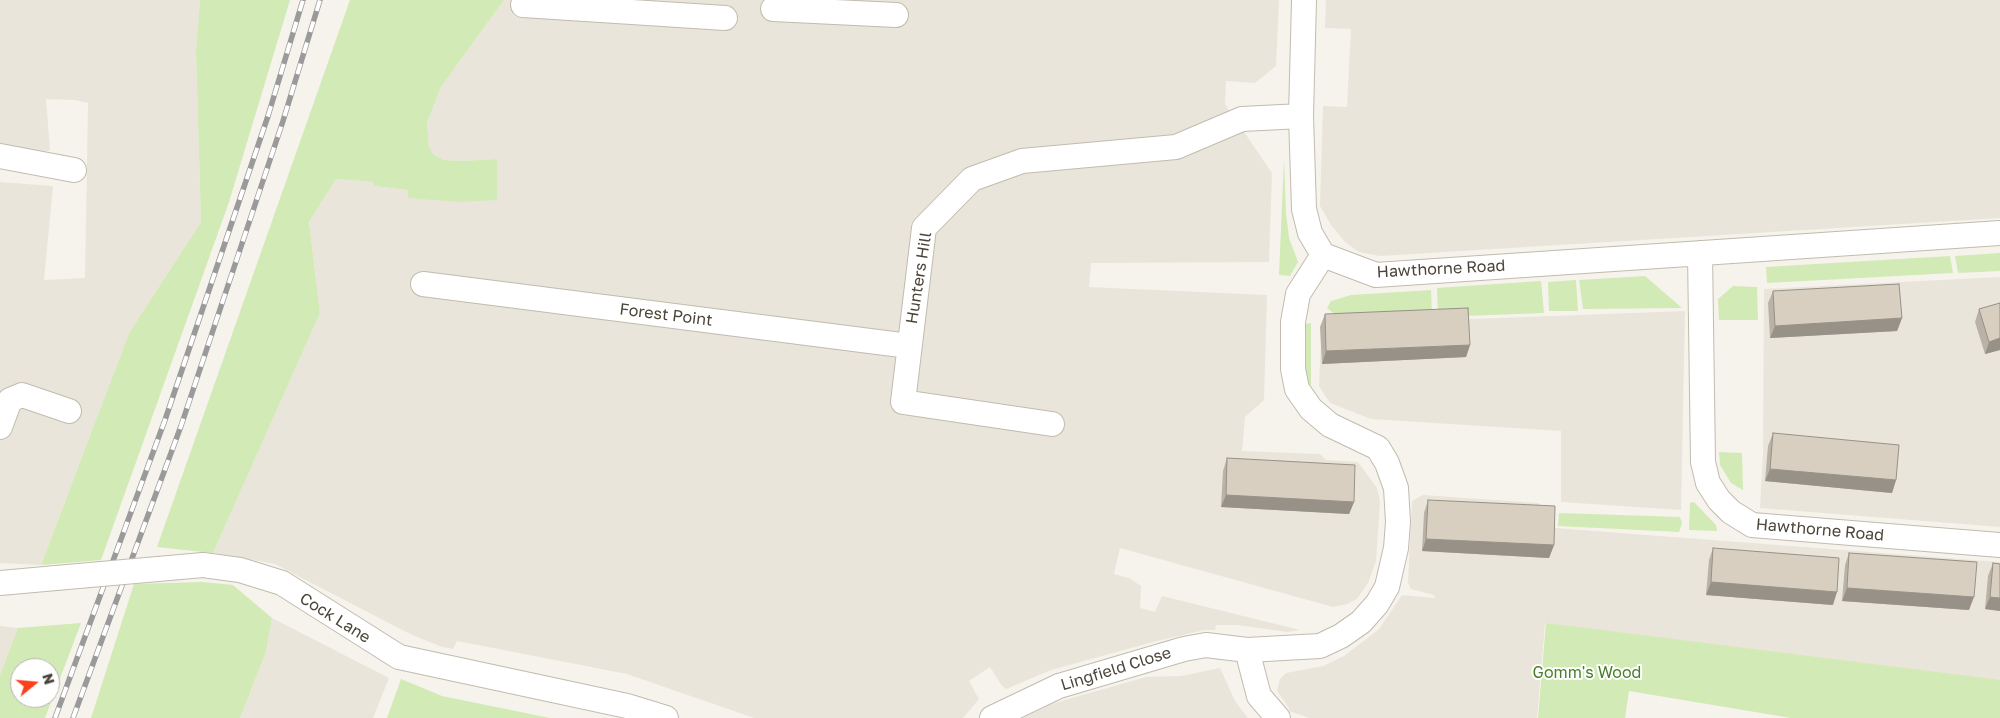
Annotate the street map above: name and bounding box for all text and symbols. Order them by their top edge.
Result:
street label: Hunters Hill [902,231,936,325]
street label: Hawthorne Road [1376,256,1506,282]
street label: Forest Point [618,300,714,330]
street label: Hawthorne Road [1755,515,1885,545]
street label: Cock Lane [296,589,374,647]
street label: Lingfield Close [1058,643,1174,695]
north arrow [10,658,60,708]
park label: Gomm's Wood [1533,663,1641,683]
text: N [39,671,59,686]

